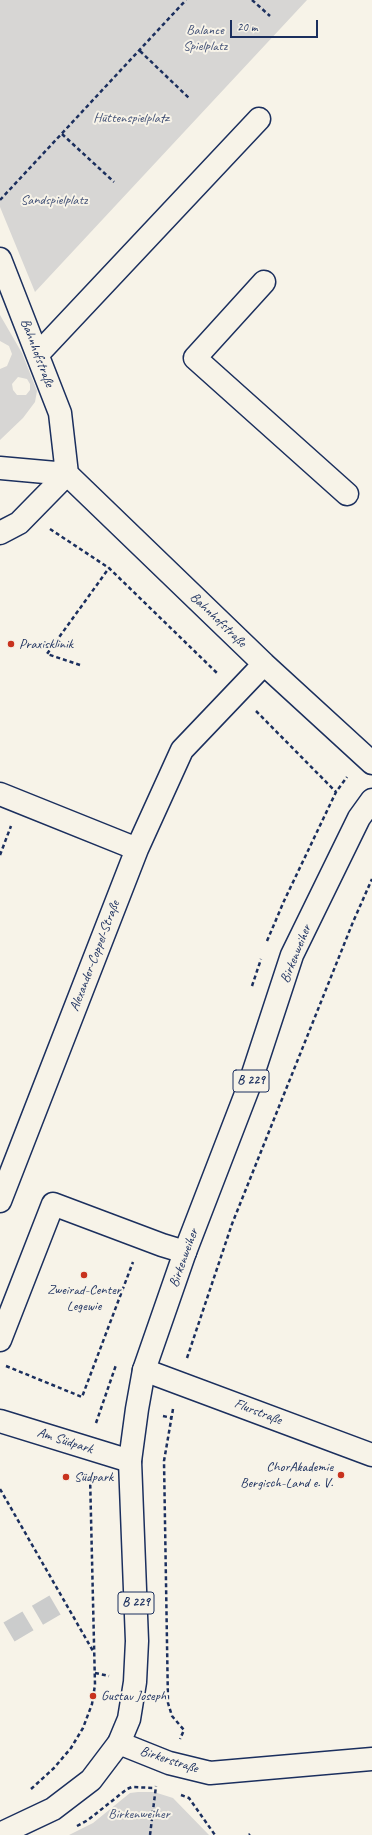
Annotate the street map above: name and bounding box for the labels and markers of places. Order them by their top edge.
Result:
place label: Praxisklinik [19,636,73,652]
marker: Praxisklinik [6,639,16,649]
marker: Zweirad-Center Legewie [79,1270,89,1280]
place label: Zweirad-Center Legewie [47,1282,121,1314]
place label: ChorAkademie Bergisch-Land e. V. [240,1459,333,1492]
place label: Südpark [74,1469,113,1485]
marker: ChorAkademie Bergisch-Land e. V. [336,1470,346,1480]
marker: Südpark [61,1472,71,1482]
place label: Gustav Joseph [101,1688,166,1704]
marker: Gustav Joseph [88,1691,98,1701]

